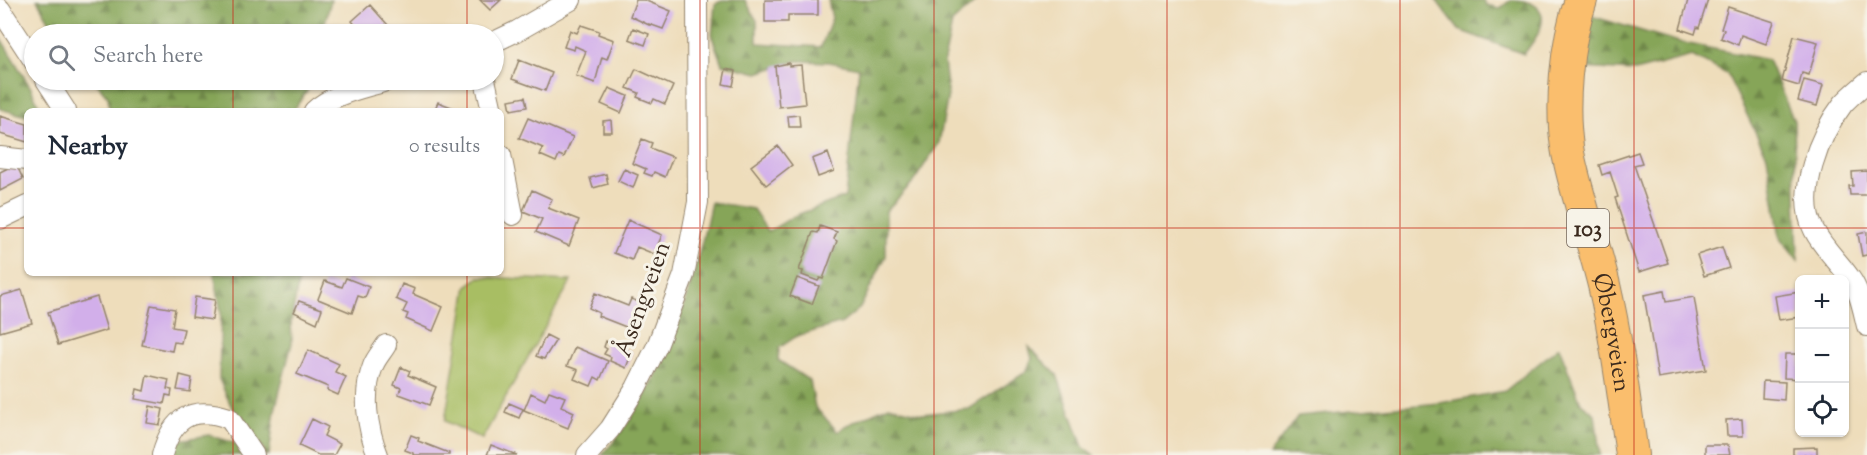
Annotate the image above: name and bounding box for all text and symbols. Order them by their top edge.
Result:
search box [24,24,504,90]
icon: search [45,41,78,74]
text: Search here [93,41,203,73]
text: Nearby [48,129,128,166]
text: 0 results [409,133,480,162]
road number: 103 [1567,209,1609,247]
street label: Åsengveien [607,237,681,362]
street label: Øbergveien [1583,270,1638,395]
map controls [1795,275,1849,437]
button: + [1795,275,1849,329]
button: − [1795,329,1849,383]
button: locate [1795,383,1849,437]

